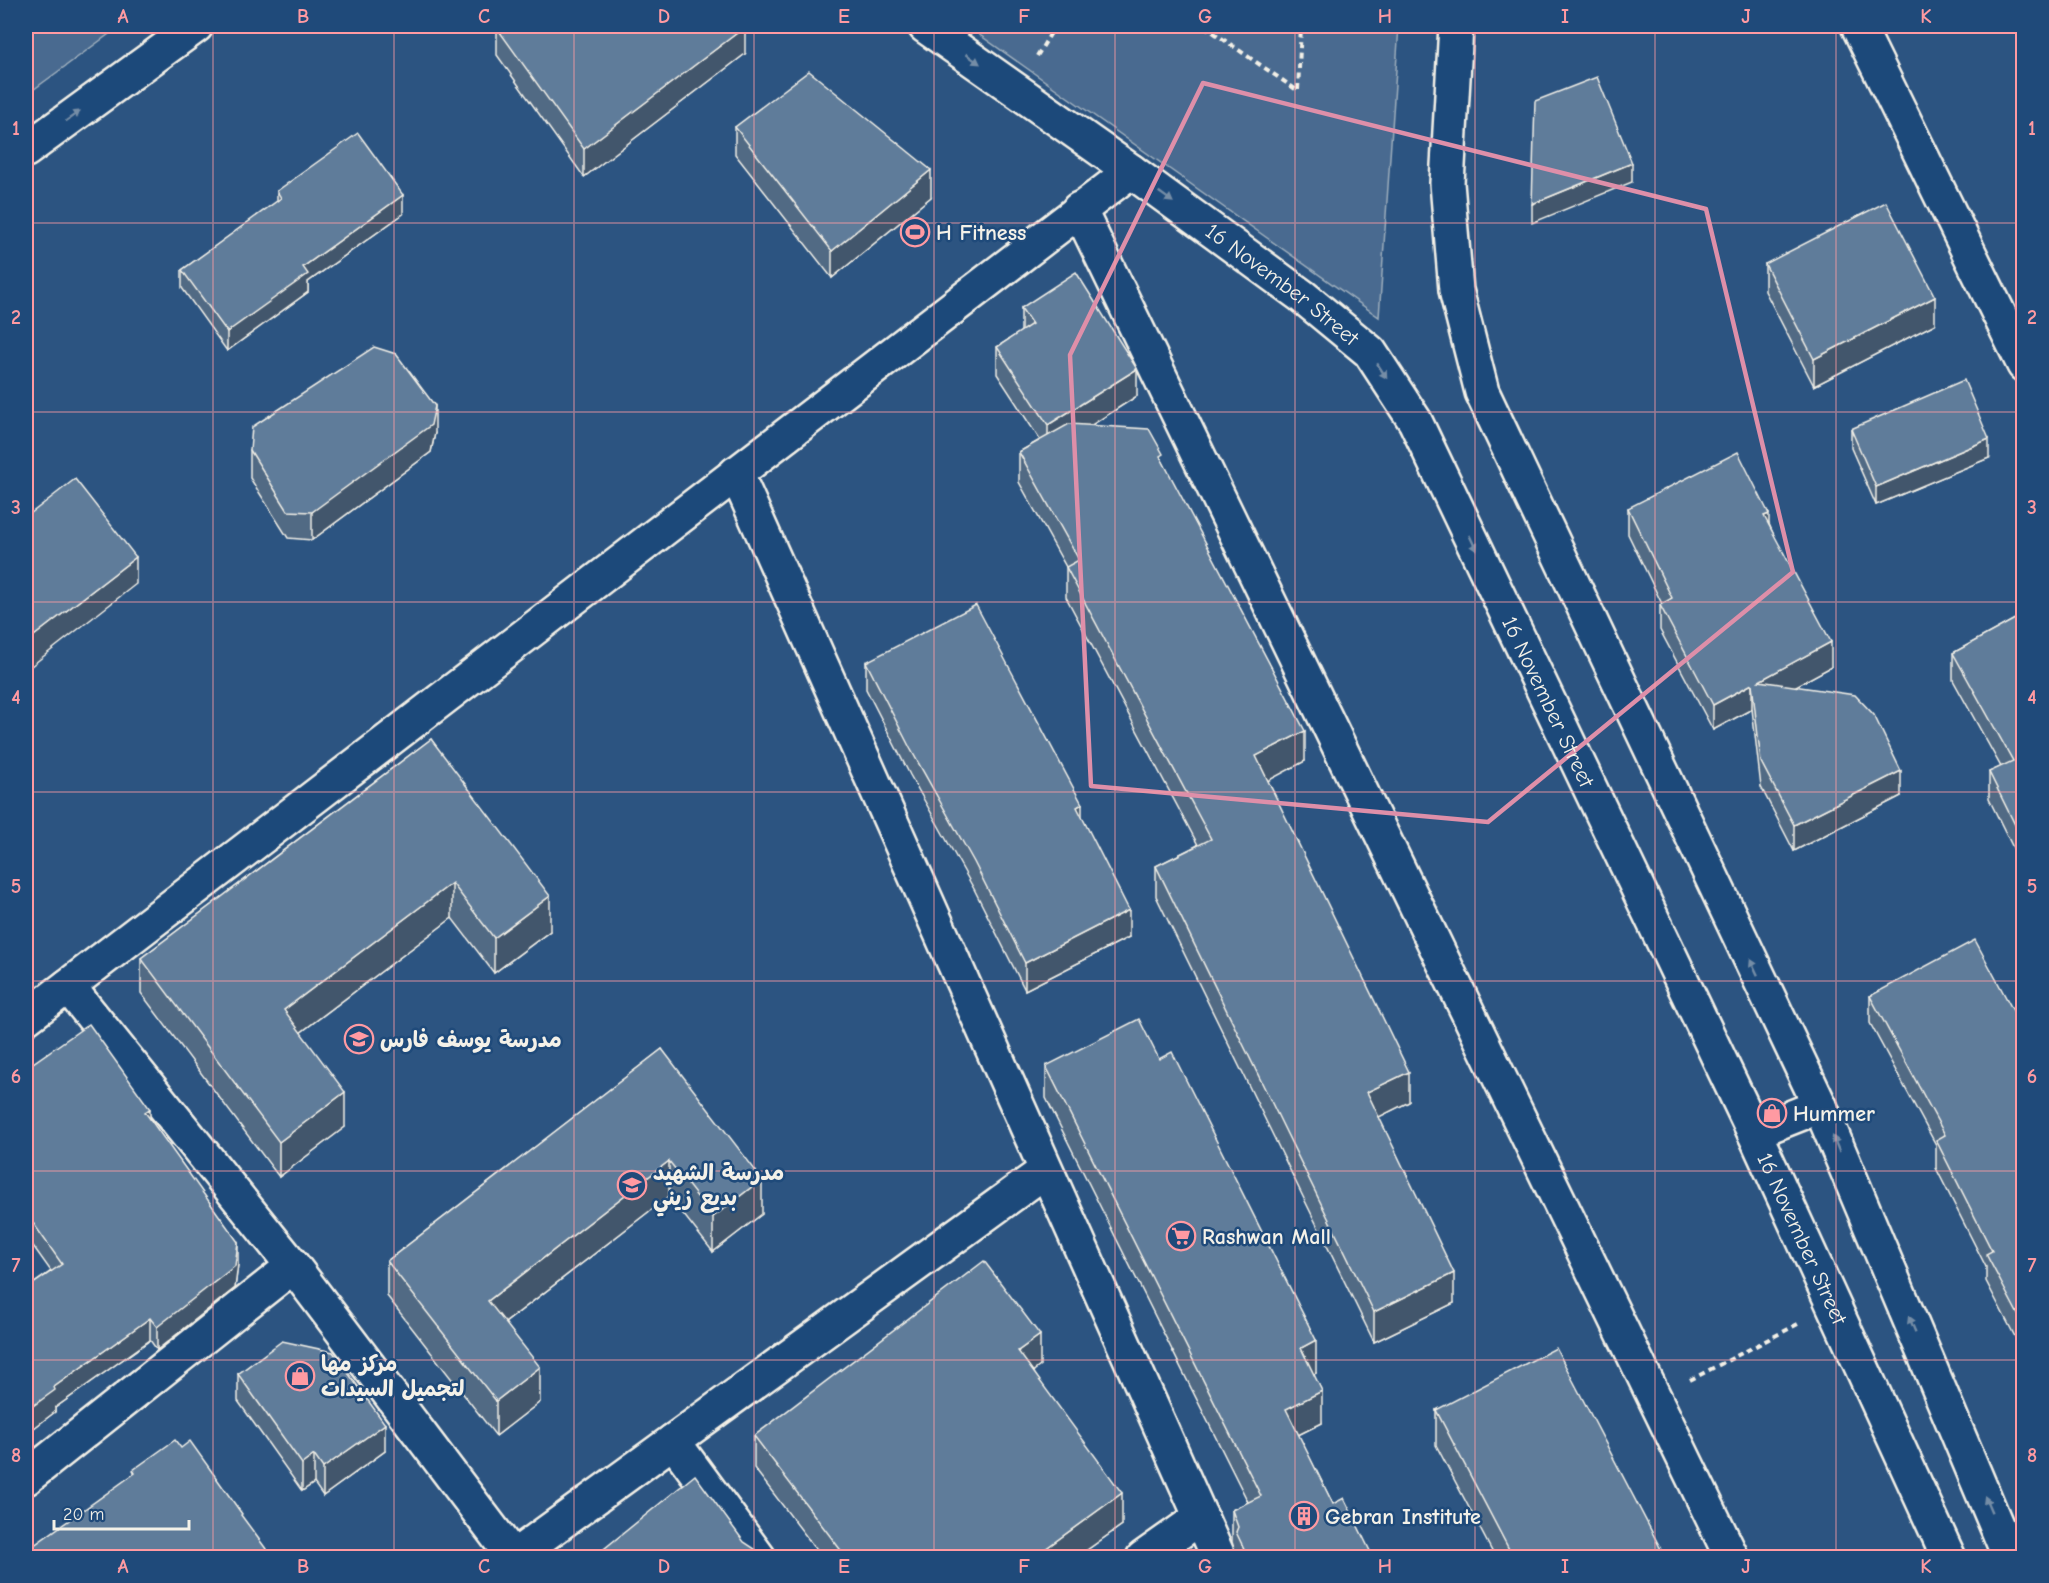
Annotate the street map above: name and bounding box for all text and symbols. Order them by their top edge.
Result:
text: A [117,5,129,28]
text: B [297,5,309,28]
text: C [478,5,490,28]
text: D [658,5,670,28]
text: E [838,5,850,28]
text: F [1018,5,1030,28]
text: G [1198,5,1212,28]
text: H [1378,5,1392,28]
text: I [1561,5,1569,28]
text: J [1741,5,1751,28]
text: K [1920,5,1932,28]
one-way arrow [965,53,981,65]
one-way arrow [64,110,80,122]
text: 1 [12,117,20,140]
text: 1 [2028,117,2036,140]
one-way arrow [1159,190,1174,202]
sports icon: H Fitness [899,216,931,248]
street label: 16 November Street [1200,218,1364,352]
place label: H Fitness [936,220,1026,246]
text: 2 [11,306,21,329]
text: 2 [2027,306,2037,329]
one-way arrow [1377,363,1388,379]
text: 3 [11,496,21,519]
text: 3 [2027,496,2037,519]
one-way arrow [1469,535,1478,552]
street label: 16 November Street [1496,612,1600,792]
text: 4 [11,686,21,709]
text: 4 [2027,686,2037,709]
text: 5 [11,875,21,898]
text: 5 [2027,875,2037,898]
one-way arrow [1749,959,1758,976]
school or university icon: مدرسة يوسف فارس [343,1023,375,1055]
place label: مدرسة يوسف فارس [380,1027,562,1053]
text: 6 [11,1065,21,1088]
text: 6 [2027,1065,2037,1088]
shop icon: Hummer [1756,1097,1788,1129]
place label: Hummer [1793,1101,1875,1127]
one-way arrow [1831,1135,1841,1153]
street label: 16 November Street [1751,1149,1853,1330]
place label: مدرسة الشهيد بديع زيني [653,1160,784,1217]
school or university icon: مدرسة الشهيد بديع زيني [616,1169,648,1201]
supermarket icon: Rashwan Mall [1165,1220,1197,1252]
place label: Rashwan Mall [1202,1224,1331,1250]
text: 7 [12,1254,21,1277]
text: 7 [2028,1254,2037,1277]
one-way arrow [1907,1315,1916,1333]
place label: مركز مها لتجميل السيدات [321,1351,464,1402]
shop icon: مركز مها لتجميل السيدات [284,1360,316,1392]
text: 8 [11,1444,21,1467]
text: 8 [2027,1444,2037,1467]
scale bar [54,1493,189,1531]
one-way arrow [1983,1495,1992,1512]
building icon: Gebran Institute [1288,1500,1320,1532]
text: 20 m [63,1504,104,1525]
place label: Gebran Institute [1325,1504,1481,1530]
text: A [117,1555,129,1578]
text: B [297,1555,309,1578]
text: C [478,1555,490,1578]
text: D [658,1555,670,1578]
text: E [838,1555,850,1578]
text: F [1018,1555,1030,1578]
text: G [1198,1555,1212,1578]
text: H [1378,1555,1392,1578]
text: I [1561,1555,1569,1578]
text: J [1741,1555,1751,1578]
text: K [1920,1555,1932,1578]

